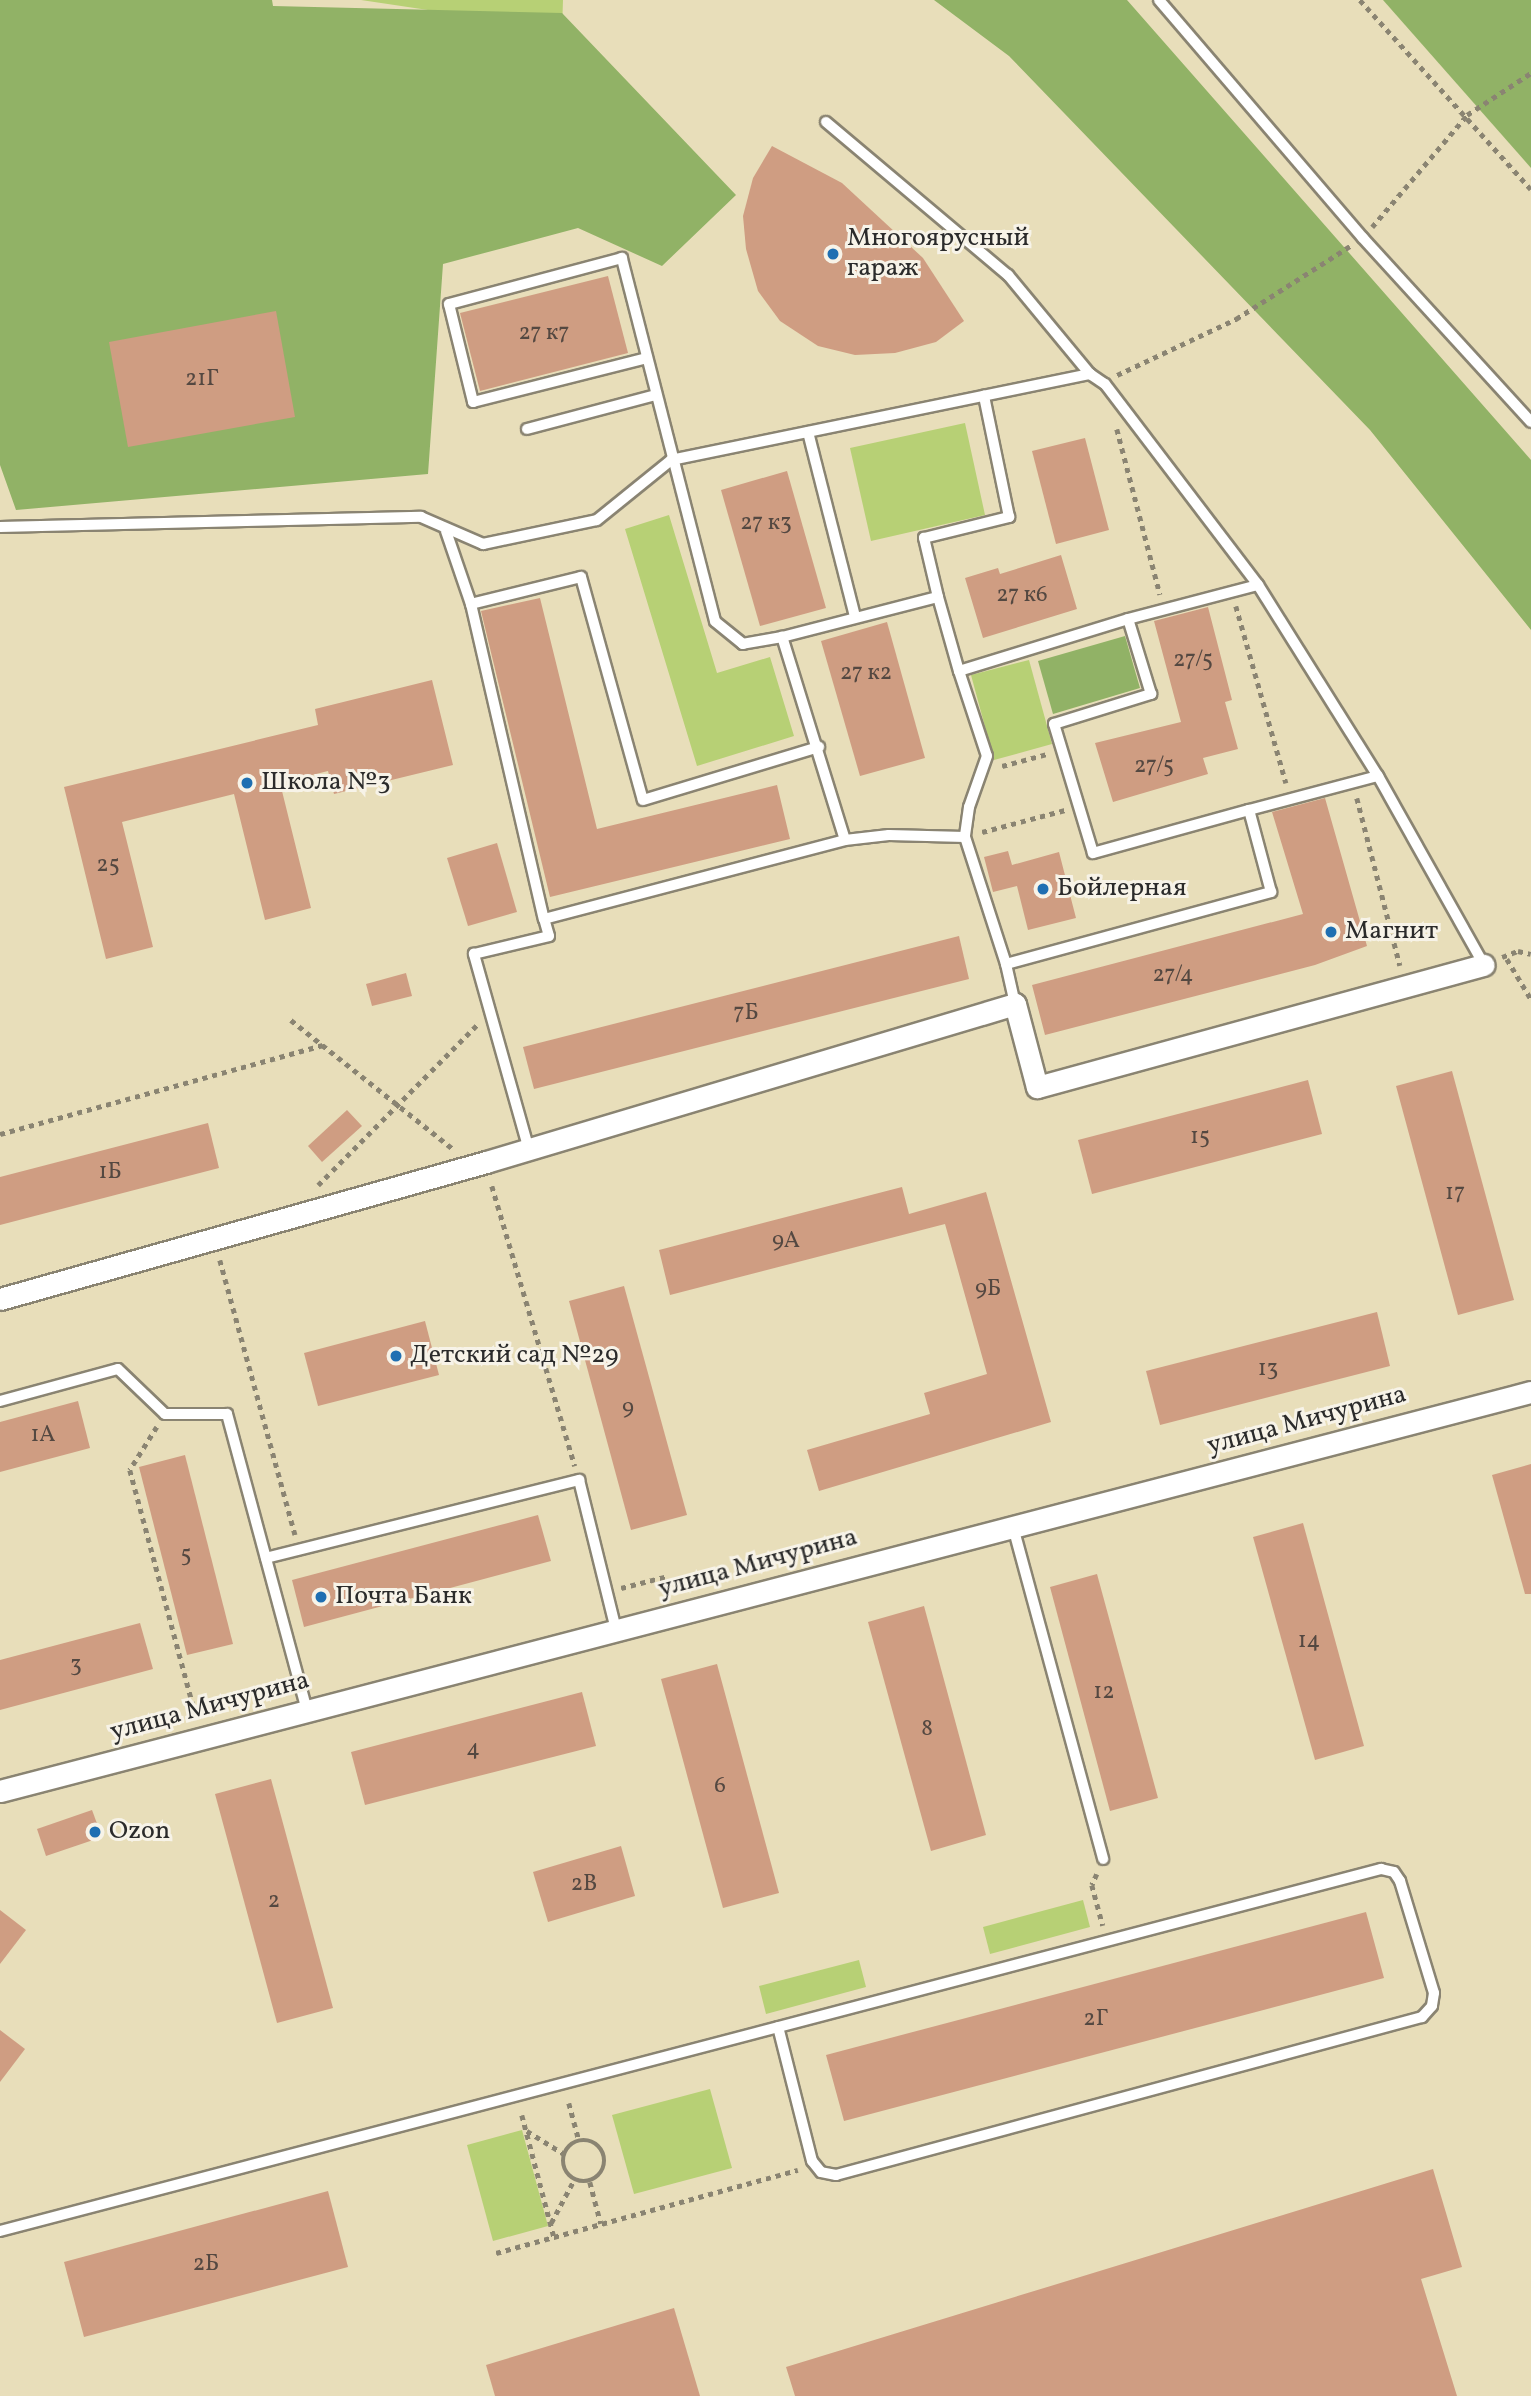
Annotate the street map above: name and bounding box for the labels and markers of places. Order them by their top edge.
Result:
place label: Многоярусный гараж [847,223,1029,284]
marker: Многоярусный гараж [825,246,841,262]
place label: Школа №3 [261,767,391,799]
marker: Школа №3 [239,775,255,791]
place label: Бойлерная [1057,873,1186,905]
marker: Бойлерная [1035,881,1051,897]
place label: Магнит [1345,916,1438,948]
marker: Магнит [1323,924,1339,940]
place label: Детский сад №29 [410,1340,618,1372]
marker: Детский сад №29 [388,1348,404,1364]
place label: Почта Банк [335,1581,472,1613]
marker: Почта Банк [313,1589,329,1605]
place label: Ozon [109,1816,170,1848]
marker: Ozon [87,1824,103,1840]

